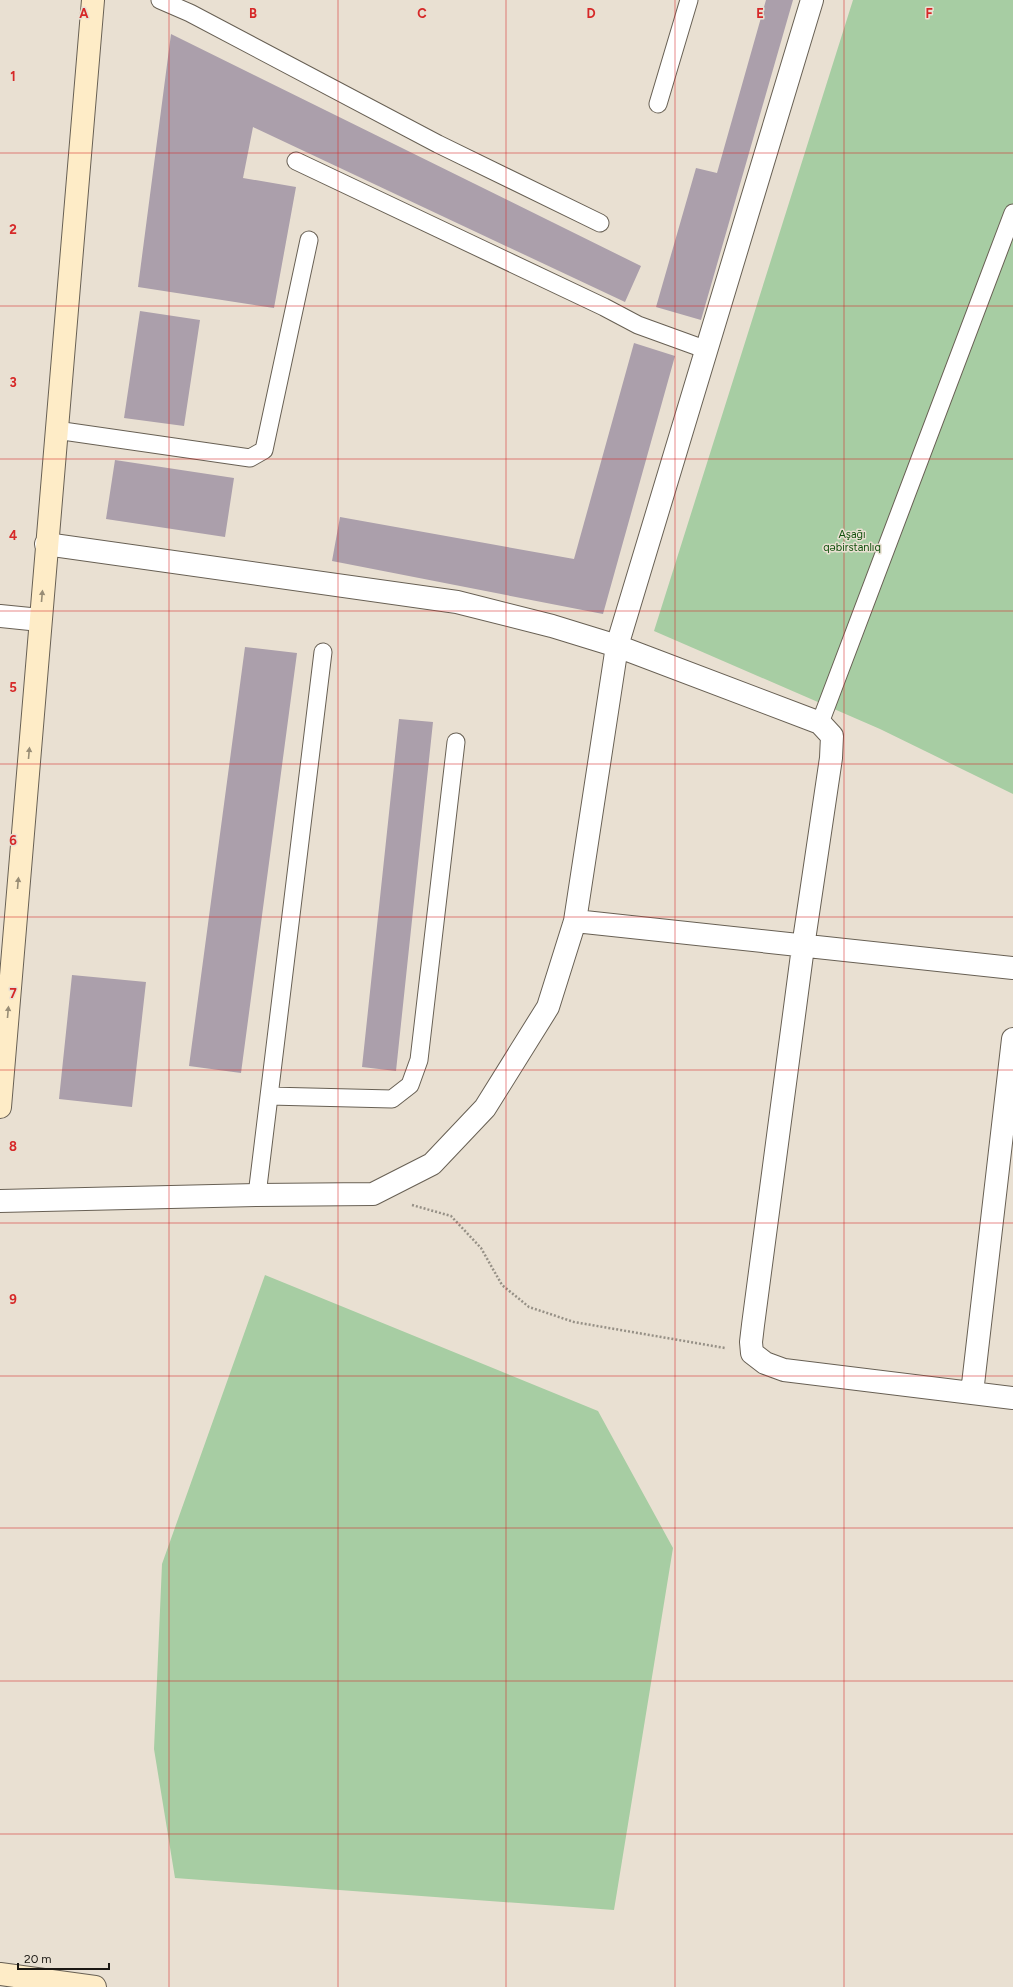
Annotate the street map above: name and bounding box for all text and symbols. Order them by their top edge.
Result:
text: A [79,6,89,21]
text: B [249,6,257,21]
text: C [417,6,427,21]
text: D [586,6,596,21]
text: E [756,6,764,21]
text: F [925,6,933,21]
text: 1 [10,69,16,84]
text: 2 [9,222,17,237]
text: 3 [9,375,17,390]
text: 4 [9,528,17,543]
park label: Aşağı qəbirstanlıq [823,528,881,554]
one-way arrow [38,590,45,602]
text: 5 [9,680,17,695]
one-way arrow [25,747,32,759]
text: 6 [9,833,17,848]
one-way arrow [15,877,22,889]
text: 7 [9,986,17,1001]
one-way arrow [4,1006,11,1018]
text: 8 [9,1139,17,1154]
text: 9 [9,1292,17,1307]
scale bar [18,1945,109,1971]
text: 20 m [24,1952,52,1966]

